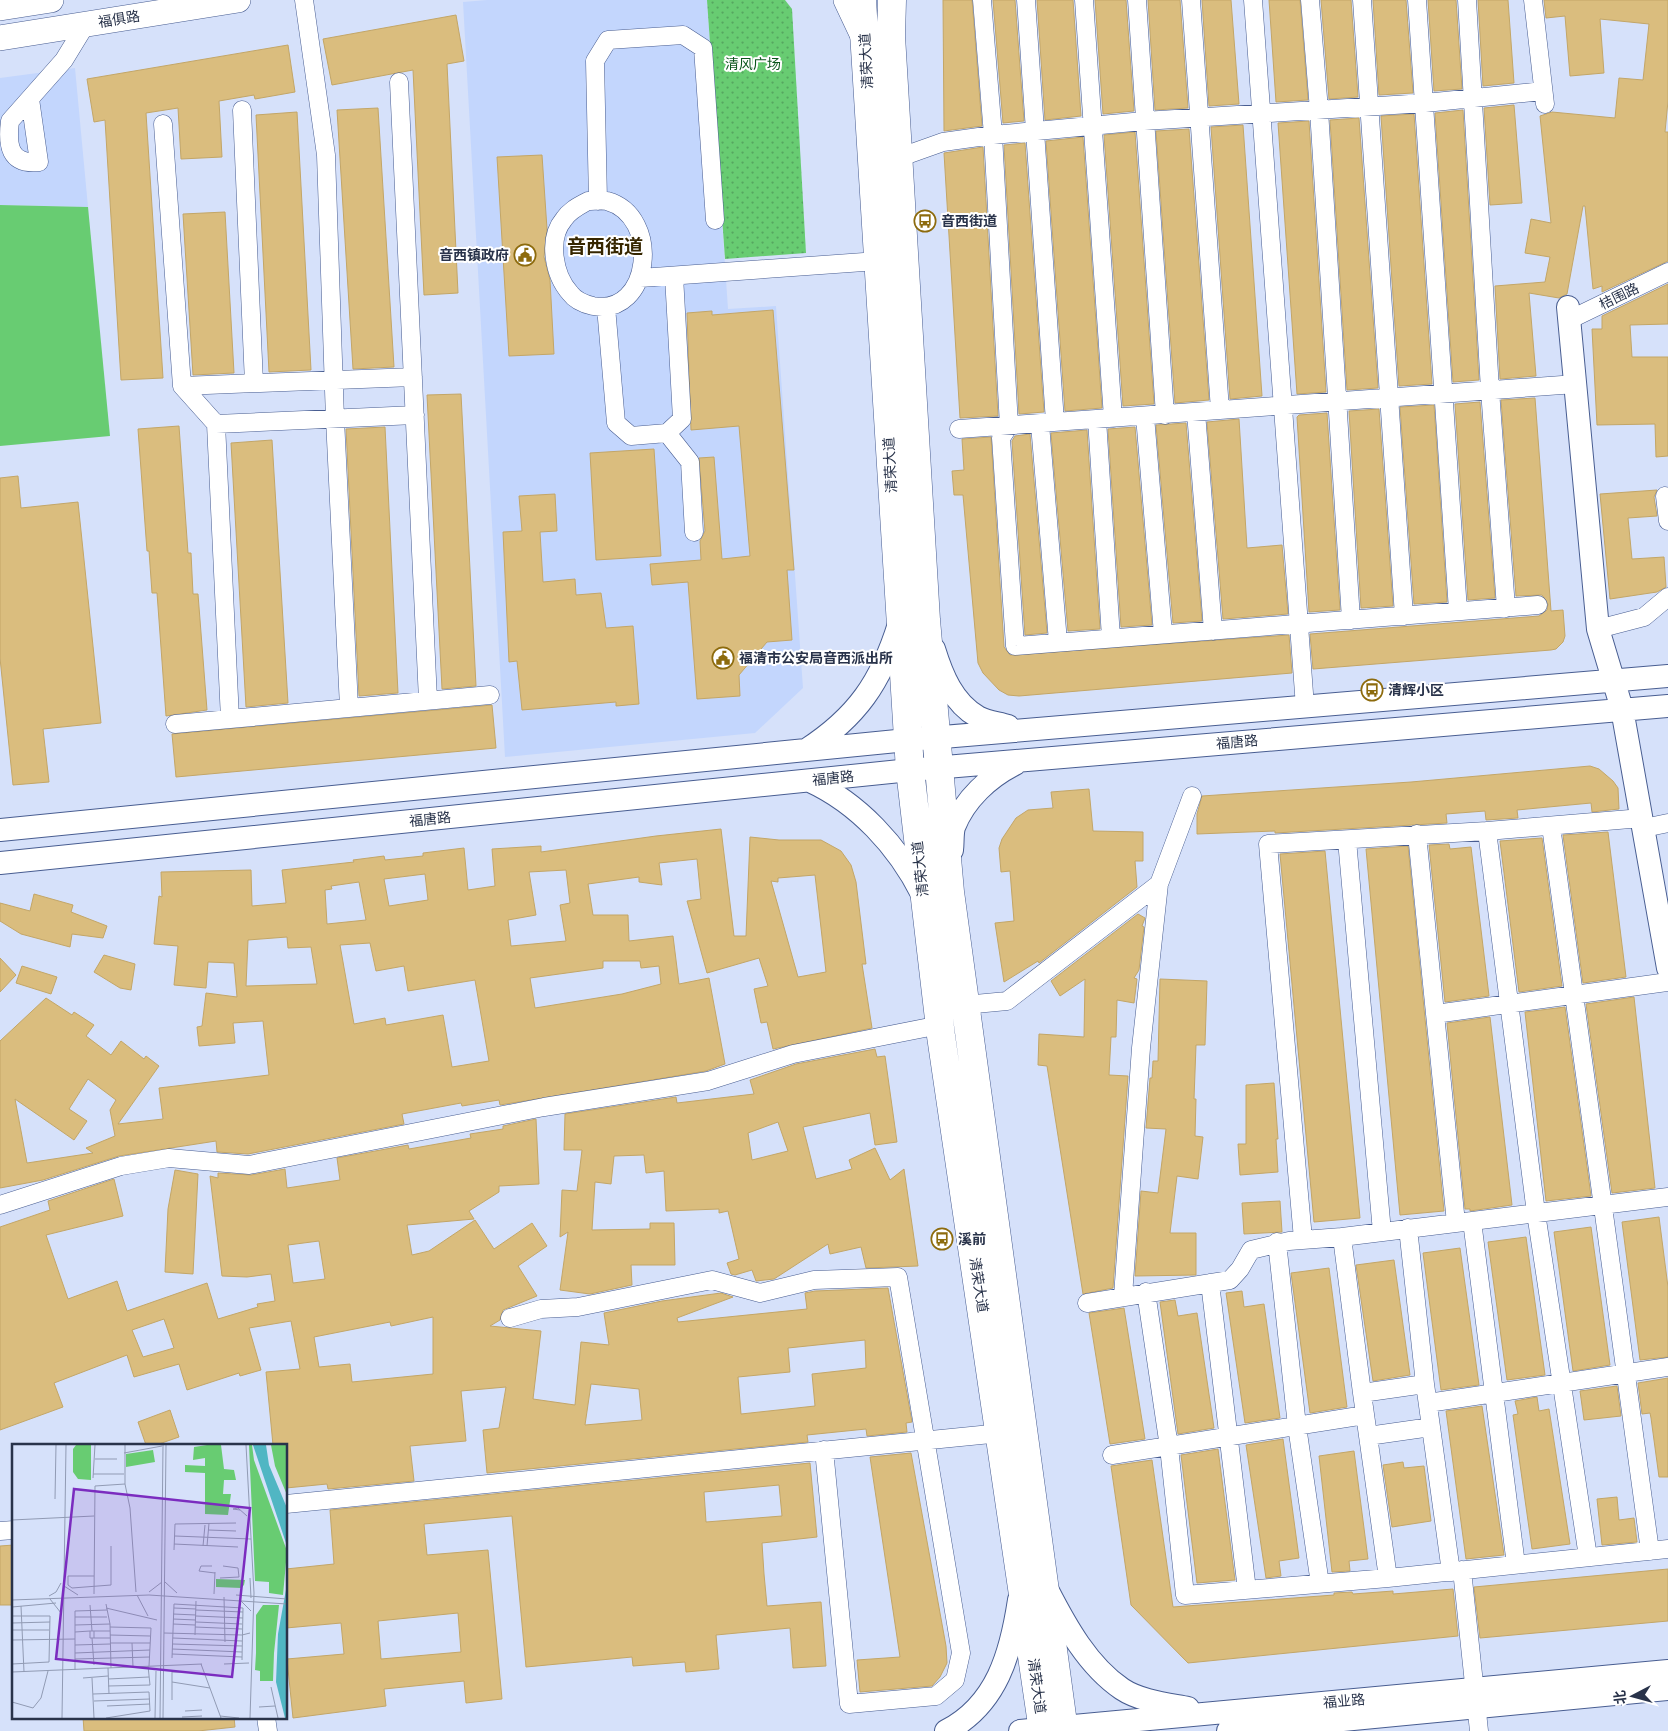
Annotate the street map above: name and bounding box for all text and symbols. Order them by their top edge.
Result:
street label: 福俱路 [97,6,141,31]
street label: 清荣大道 [855,33,876,89]
park label: 清风广场 [725,54,781,73]
bus stop icon: 音西街道 [913,209,937,233]
place label: 音西街道 [941,211,997,230]
district label: 音西街道 [567,233,643,259]
public building icon: 音西镇政府 [513,243,537,267]
place label: 音西镇政府 [439,245,509,264]
street label: 桔围路 [1596,278,1642,313]
street label: 清荣大道 [879,437,900,493]
public building icon: 福清市公安局音西派出所 [711,646,735,670]
place label: 福清市公安局音西派出所 [739,648,893,667]
bus stop icon: 清辉小区 [1360,678,1384,702]
place label: 清辉小区 [1388,680,1444,699]
street label: 福唐路 [1215,730,1259,753]
street label: 福唐路 [811,766,855,789]
street label: 福唐路 [408,807,452,830]
street label: 清荣大道 [907,840,932,898]
bus stop icon: 溪前 [930,1227,954,1251]
place label: 溪前 [958,1229,986,1248]
street label: 清荣大道 [966,1256,993,1314]
inset map [12,1444,288,1718]
street label: 清荣大道 [1024,1657,1051,1715]
north arrow [1608,1671,1658,1721]
street label: 福业路 [1322,1689,1366,1712]
text: 北 [1609,1689,1630,1705]

